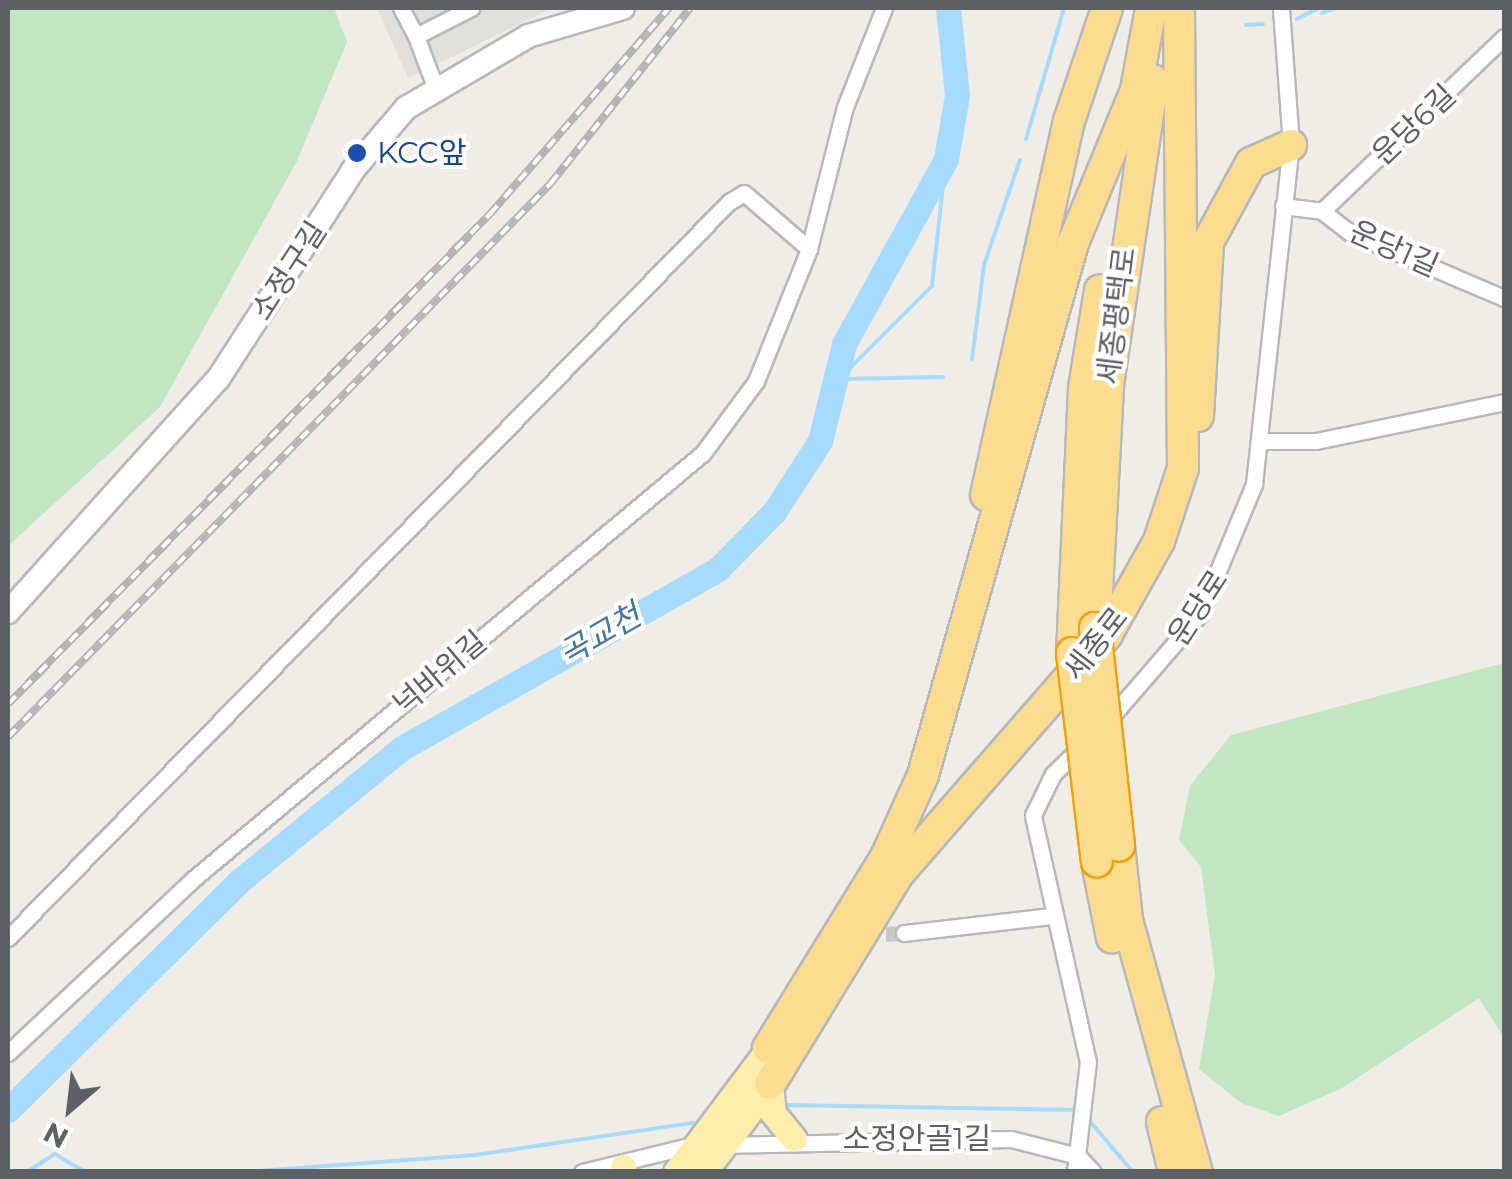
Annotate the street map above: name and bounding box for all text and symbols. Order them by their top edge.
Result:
street label: 운당6길 [1365,77,1463,173]
place label: KCC앞 [377,135,466,171]
marker: KCC앞 [346,142,368,164]
street label: 운당1길 [1344,214,1444,284]
street label: 소정구길 [244,215,334,327]
street label: 세종평택로 [1091,245,1143,387]
street label: 운당로 [1160,563,1236,653]
water label: 곡교천 [552,596,648,674]
street label: 세종로 [1056,600,1136,688]
street label: 넉바위길 [386,624,494,722]
north arrow [20,1059,120,1159]
text: N [38,1115,74,1156]
street label: 소정안골1길 [843,1121,991,1157]

